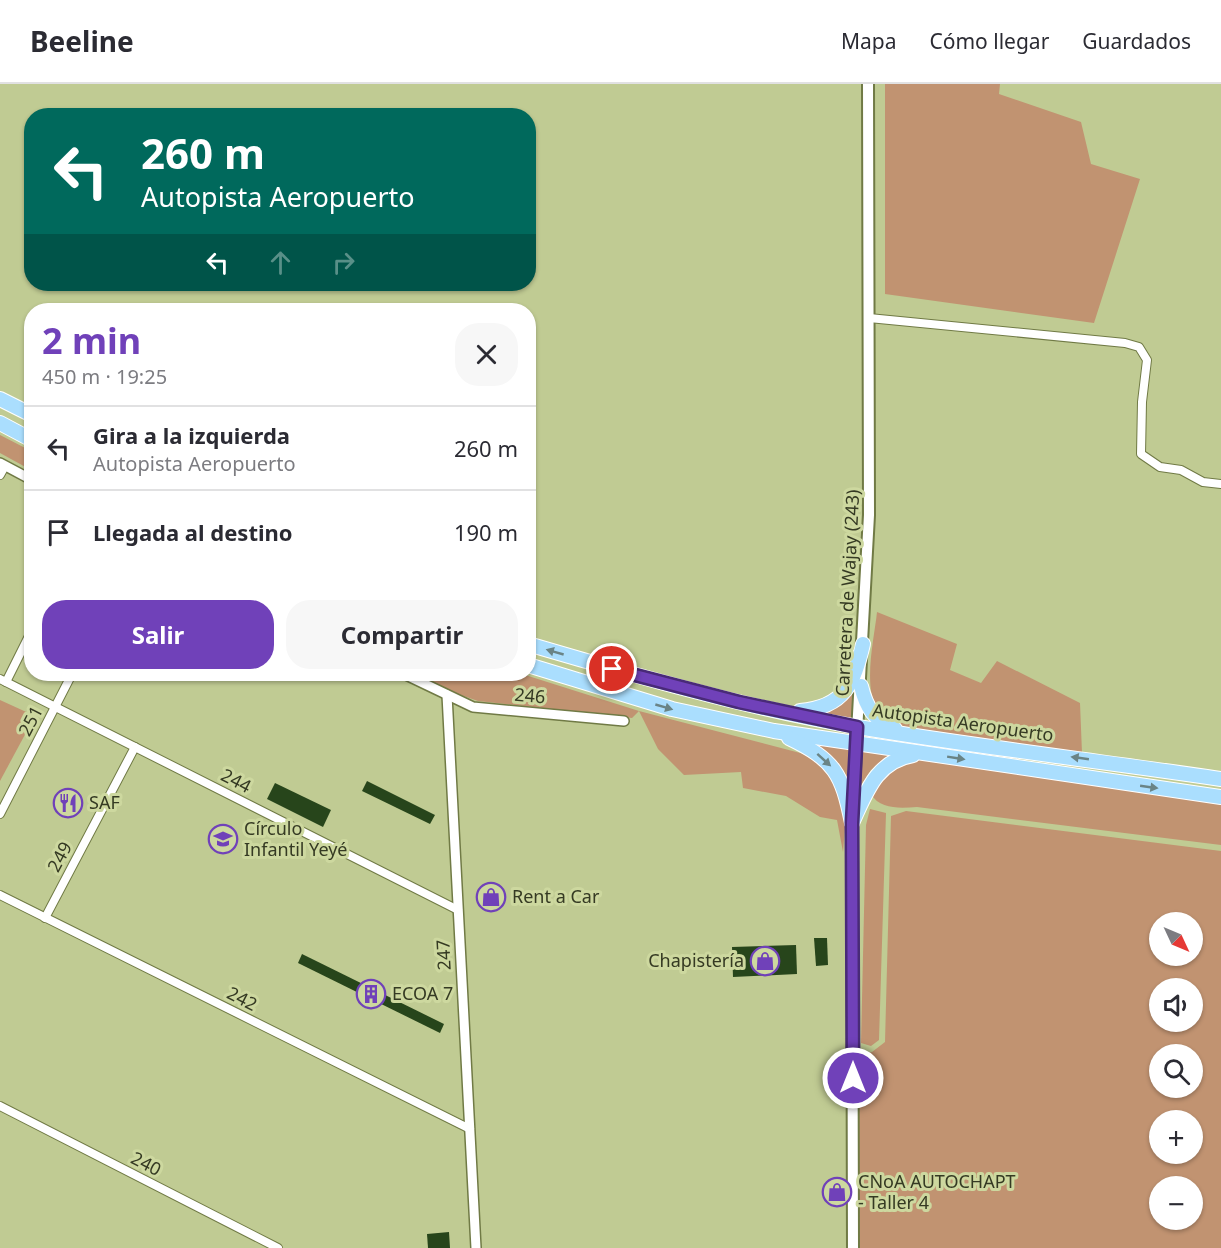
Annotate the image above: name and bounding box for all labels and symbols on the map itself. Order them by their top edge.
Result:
street label: Carretera de Wajay (243) [830,489,864,697]
pin [586,643,637,694]
one-way arrow [546,647,564,656]
street label: 246 [514,682,547,708]
street label: Autopista Aeropuerto [871,697,1055,747]
street label: 251 [12,701,48,740]
one-way arrow [655,703,673,712]
one-way arrow [817,752,831,766]
one-way arrow [947,753,966,762]
one-way arrow [1070,754,1089,763]
street label: 244 [217,762,256,798]
one-way arrow [1140,782,1159,791]
restaurant icon: SAF [52,787,84,819]
place label: SAF [89,790,120,814]
place label: Círculo Infantil Yeyé [244,816,348,861]
school or university icon: Círculo Infantil Yeyé [207,823,239,855]
street label: 249 [41,837,77,876]
shop icon: Rent a Car [475,881,507,913]
place label: Rent a Car [512,884,600,908]
north arrow [1149,912,1203,966]
street label: 247 [430,939,456,971]
shop icon: Chapistería [749,945,781,977]
place label: Chapistería [648,948,744,972]
building icon: ECOA 7 [355,978,387,1010]
street label: 242 [223,980,262,1016]
place label: ECOA 7 [392,981,453,1005]
position arrow [821,1046,885,1110]
street label: 240 [127,1145,166,1181]
place label: CNoA AUTOCHAPT - Taller 4 [858,1169,1016,1214]
shop icon: CNoA AUTOCHAPT - Taller 4 [821,1176,853,1208]

